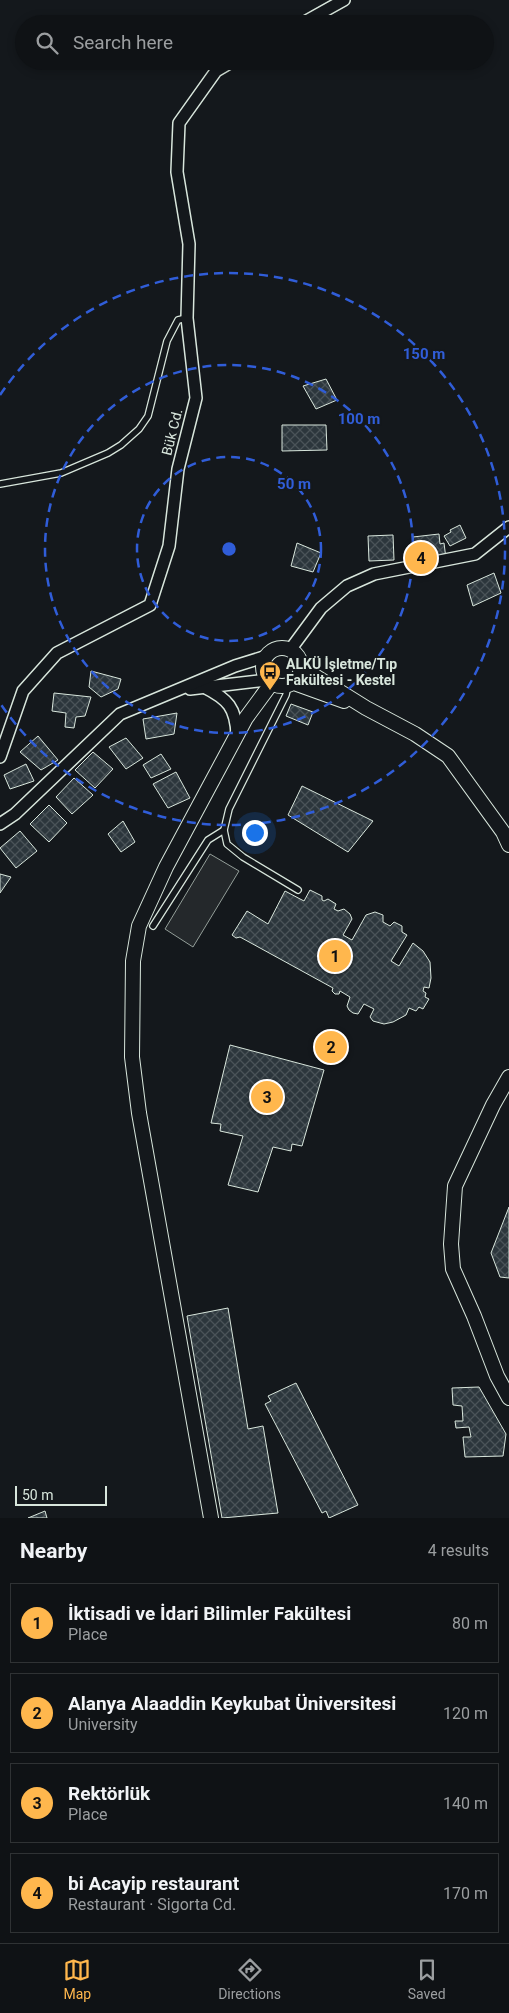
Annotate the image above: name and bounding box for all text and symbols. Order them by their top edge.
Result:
search box [15,15,494,70]
icon: search [33,29,61,57]
text: Search here [73,31,173,54]
text: 150 m [403,345,445,363]
street label: Bük Cd. [158,407,186,457]
text: 100 m [338,410,380,428]
text: 50 m [277,475,311,493]
pin: 4 [405,539,437,577]
centre of rings [220,540,238,558]
place label: ALKÜ İşletme/Tıp Fakültesi - Kestel [286,656,397,688]
bus stop icon: ALKÜ İşletme/Tıp Fakültesi - Kestel [258,660,282,691]
your location [242,820,268,846]
pin: 1 [319,937,351,975]
pin: 2 [315,1028,347,1066]
pin: 3 [251,1078,283,1116]
scale bar [15,1483,108,1506]
text: 50 m [22,1487,54,1503]
text: Nearby [20,1539,87,1563]
text: 4 results [428,1541,489,1560]
text: İktisadi ve İdari Bilimler Fakültesi [68,1602,351,1625]
text: 1 [32,1614,42,1633]
text: 80 m [452,1614,488,1633]
text: Place [68,1625,108,1644]
text: Alanya Alaaddin Keykubat Üniversitesi [68,1692,396,1715]
text: 2 [32,1704,42,1723]
text: 120 m [443,1704,488,1723]
text: University [68,1715,138,1734]
text: Rektörlük [68,1782,150,1805]
text: 3 [32,1794,42,1813]
text: 140 m [443,1794,488,1813]
text: Place [68,1805,108,1824]
text: bi Acayip restaurant [68,1872,239,1895]
text: 4 [32,1884,42,1903]
text: 170 m [443,1884,488,1903]
text: Restaurant · Sigorta Cd. [68,1895,236,1914]
tab: Map [63,1956,91,2002]
tab: Directions [218,1956,281,2002]
tab: Saved [408,1956,446,2002]

